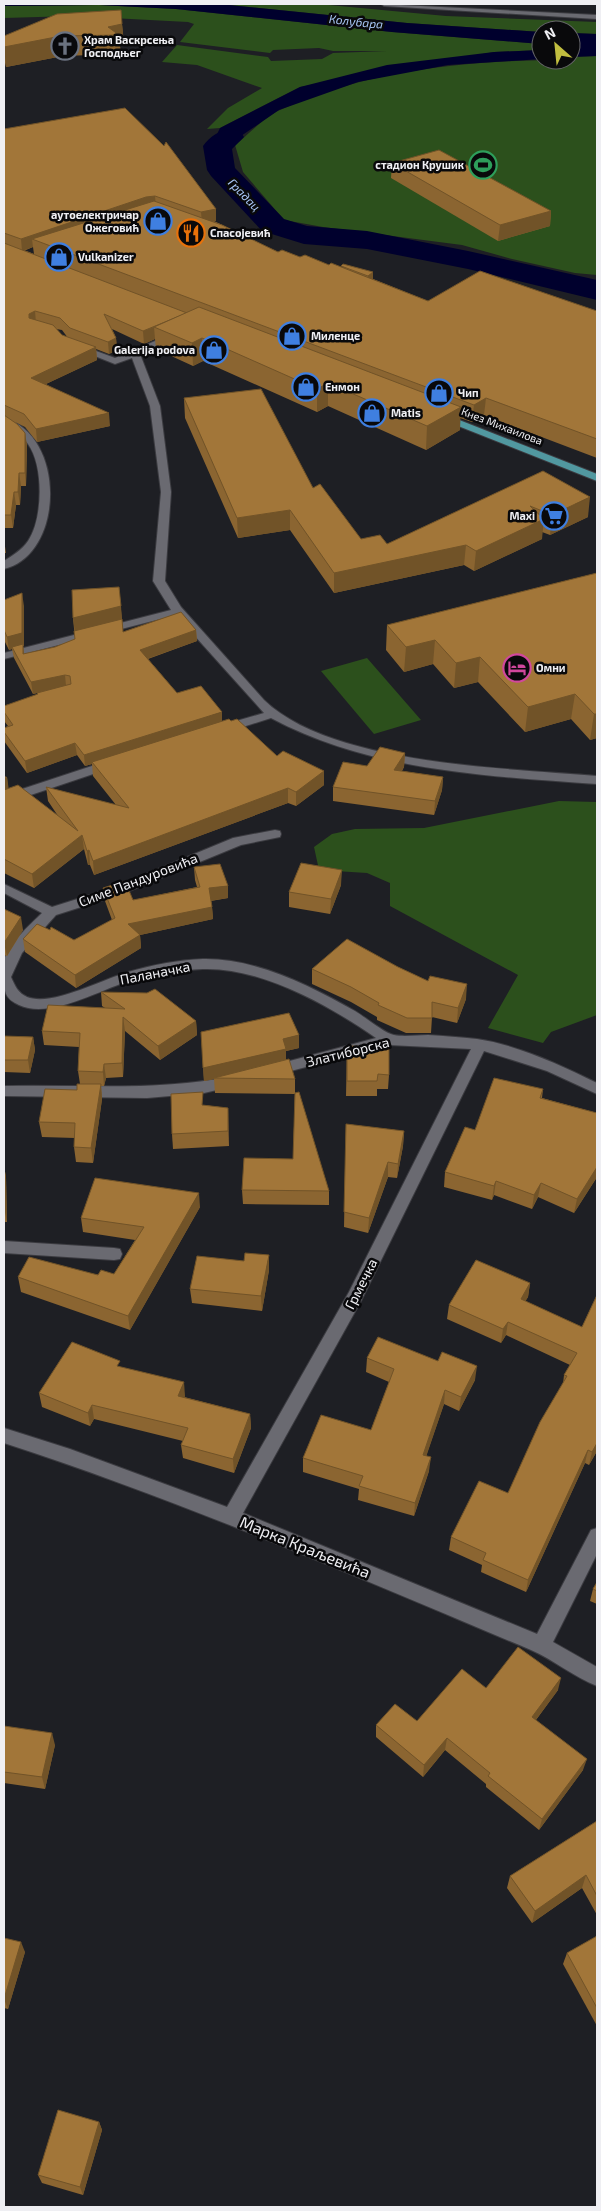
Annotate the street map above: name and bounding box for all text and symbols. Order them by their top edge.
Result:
water label: Колубара [328,11,384,31]
north arrow [531,20,581,70]
text: N [542,23,558,43]
church icon: Храм Васкрсења Господњег [50,31,80,61]
place label: Храм Васкрсења Господњег [84,33,174,59]
sports icon: стадион Крушик [468,150,498,180]
place label: стадион Крушик [375,158,464,171]
water label: Градац [226,175,264,213]
shop icon: аутоелектричар Ожеговић [143,206,173,236]
place label: аутоелектричар Ожеговић [51,208,139,234]
restaurant icon: Спасојевић [176,218,206,248]
place label: Спасојевић [210,226,271,240]
shop icon: Vulkanizer [44,242,74,272]
place label: Vulkanizer [78,250,134,263]
shop icon: Миленце [277,321,307,351]
place label: Миленце [311,329,360,342]
shop icon: Galerija podova [199,335,229,365]
place label: Galerija podova [114,343,195,357]
shop icon: Енмон [291,372,321,402]
shop icon: Чип [424,378,454,408]
place label: Енмон [325,380,360,393]
place label: Чип [458,386,479,399]
shop icon: Matis [357,398,387,428]
street label: Кнез Михаилова [460,404,545,447]
place label: Matis [391,406,421,419]
supermarket icon: Maxi [539,501,569,531]
place label: Maxi [509,509,535,522]
hotel icon: Омни [502,653,532,683]
place label: Омни [536,661,566,674]
street label: Симе Пандуровића [76,849,200,910]
street label: Паланачка [118,957,191,988]
street label: Златиборска [305,1033,391,1070]
street label: Грмечка [341,1256,381,1312]
street label: Марка Краљевића [237,1512,373,1581]

